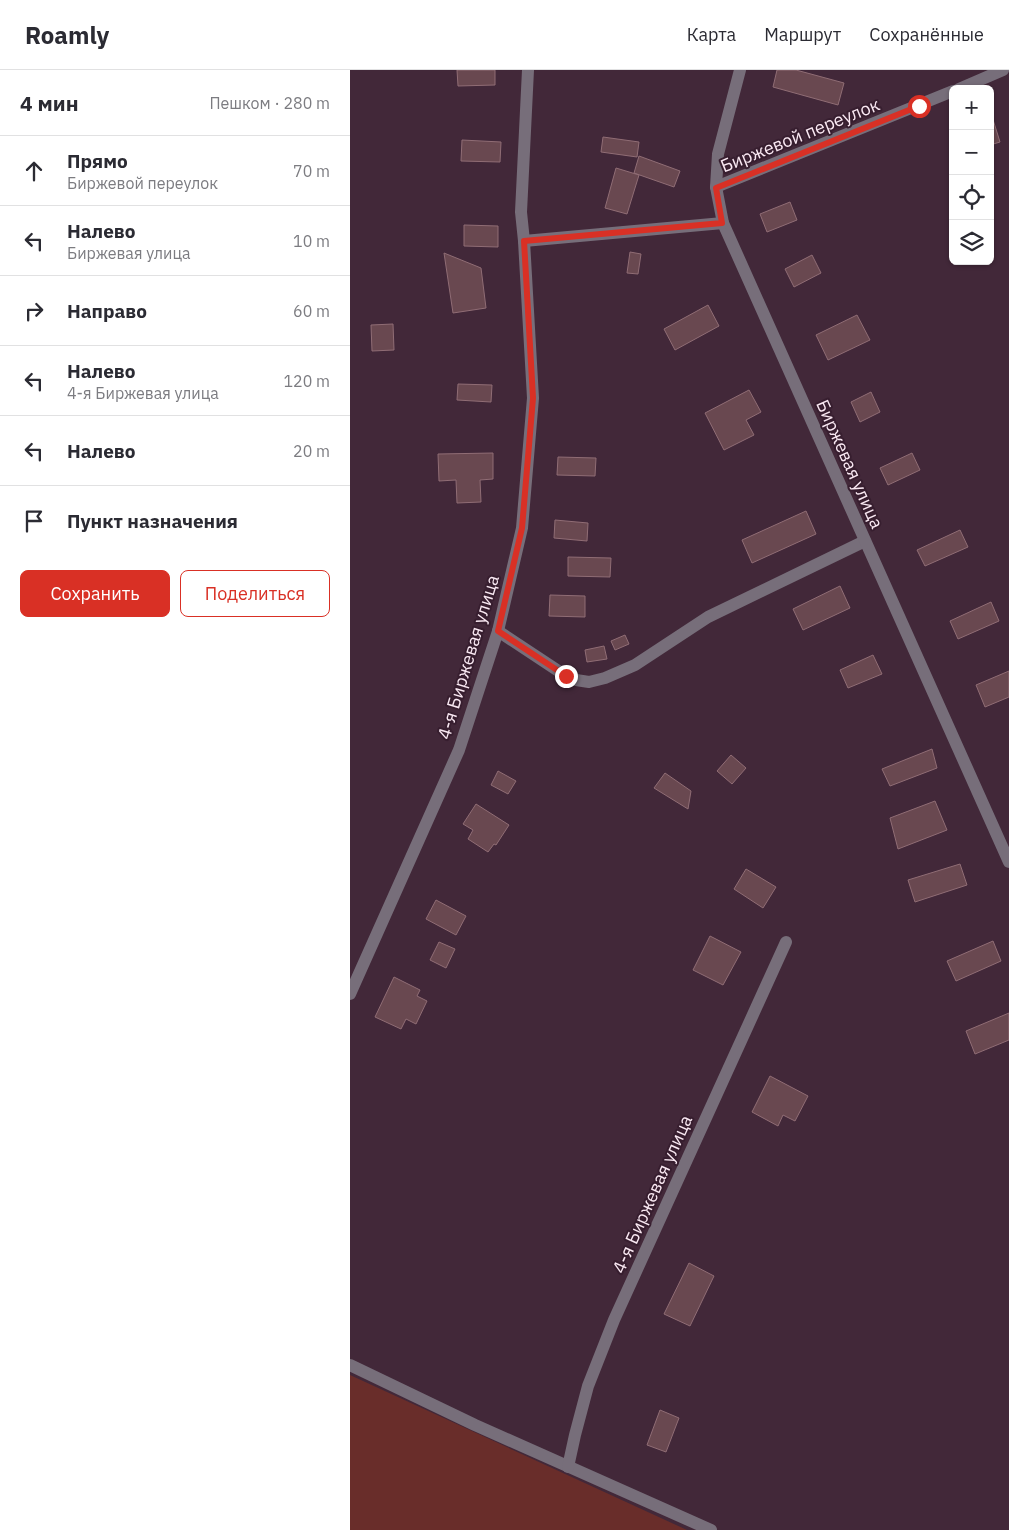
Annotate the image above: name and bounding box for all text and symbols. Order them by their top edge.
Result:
text: Roamly [25,19,109,51]
text: Карта [687,23,736,46]
text: Маршрут [764,23,841,46]
text: Сохранённые [869,23,984,46]
map controls [949,85,994,265]
button: + [949,85,994,130]
text: 4 мин [20,89,79,117]
street label: Биржевой переулок [717,92,883,177]
text: Пешком · 280 m [209,93,330,113]
route start [908,95,931,118]
button: − [949,130,994,175]
text: Прямо [67,149,128,173]
icon: ahead [20,157,48,185]
text: 70 m [293,161,330,181]
text: Биржевой переулок [67,173,218,193]
button: locate [949,175,994,220]
text: Налево [67,219,136,243]
button: layers [949,220,994,265]
icon: left [20,227,48,255]
text: 10 m [293,231,330,251]
text: Биржевая улица [67,243,191,263]
icon: right [20,297,48,325]
text: Направо [67,299,147,323]
text: 60 m [293,301,330,321]
text: Налево [67,359,136,383]
icon: left [20,367,48,395]
text: 120 m [283,371,330,391]
text: 4-я Биржевая улица [67,383,219,403]
street label: Биржевая улица [811,396,889,533]
icon: left [20,437,48,465]
text: Налево [67,439,136,463]
text: 20 m [293,441,330,461]
icon: arrive [20,507,48,535]
text: Пункт назначения [67,509,238,533]
button: Сохранить [20,570,170,617]
button: Поделиться [180,570,330,617]
street label: 4-я Биржевая улица [432,572,504,742]
route end [555,665,578,688]
street label: 4-я Биржевая улица [607,1111,697,1277]

